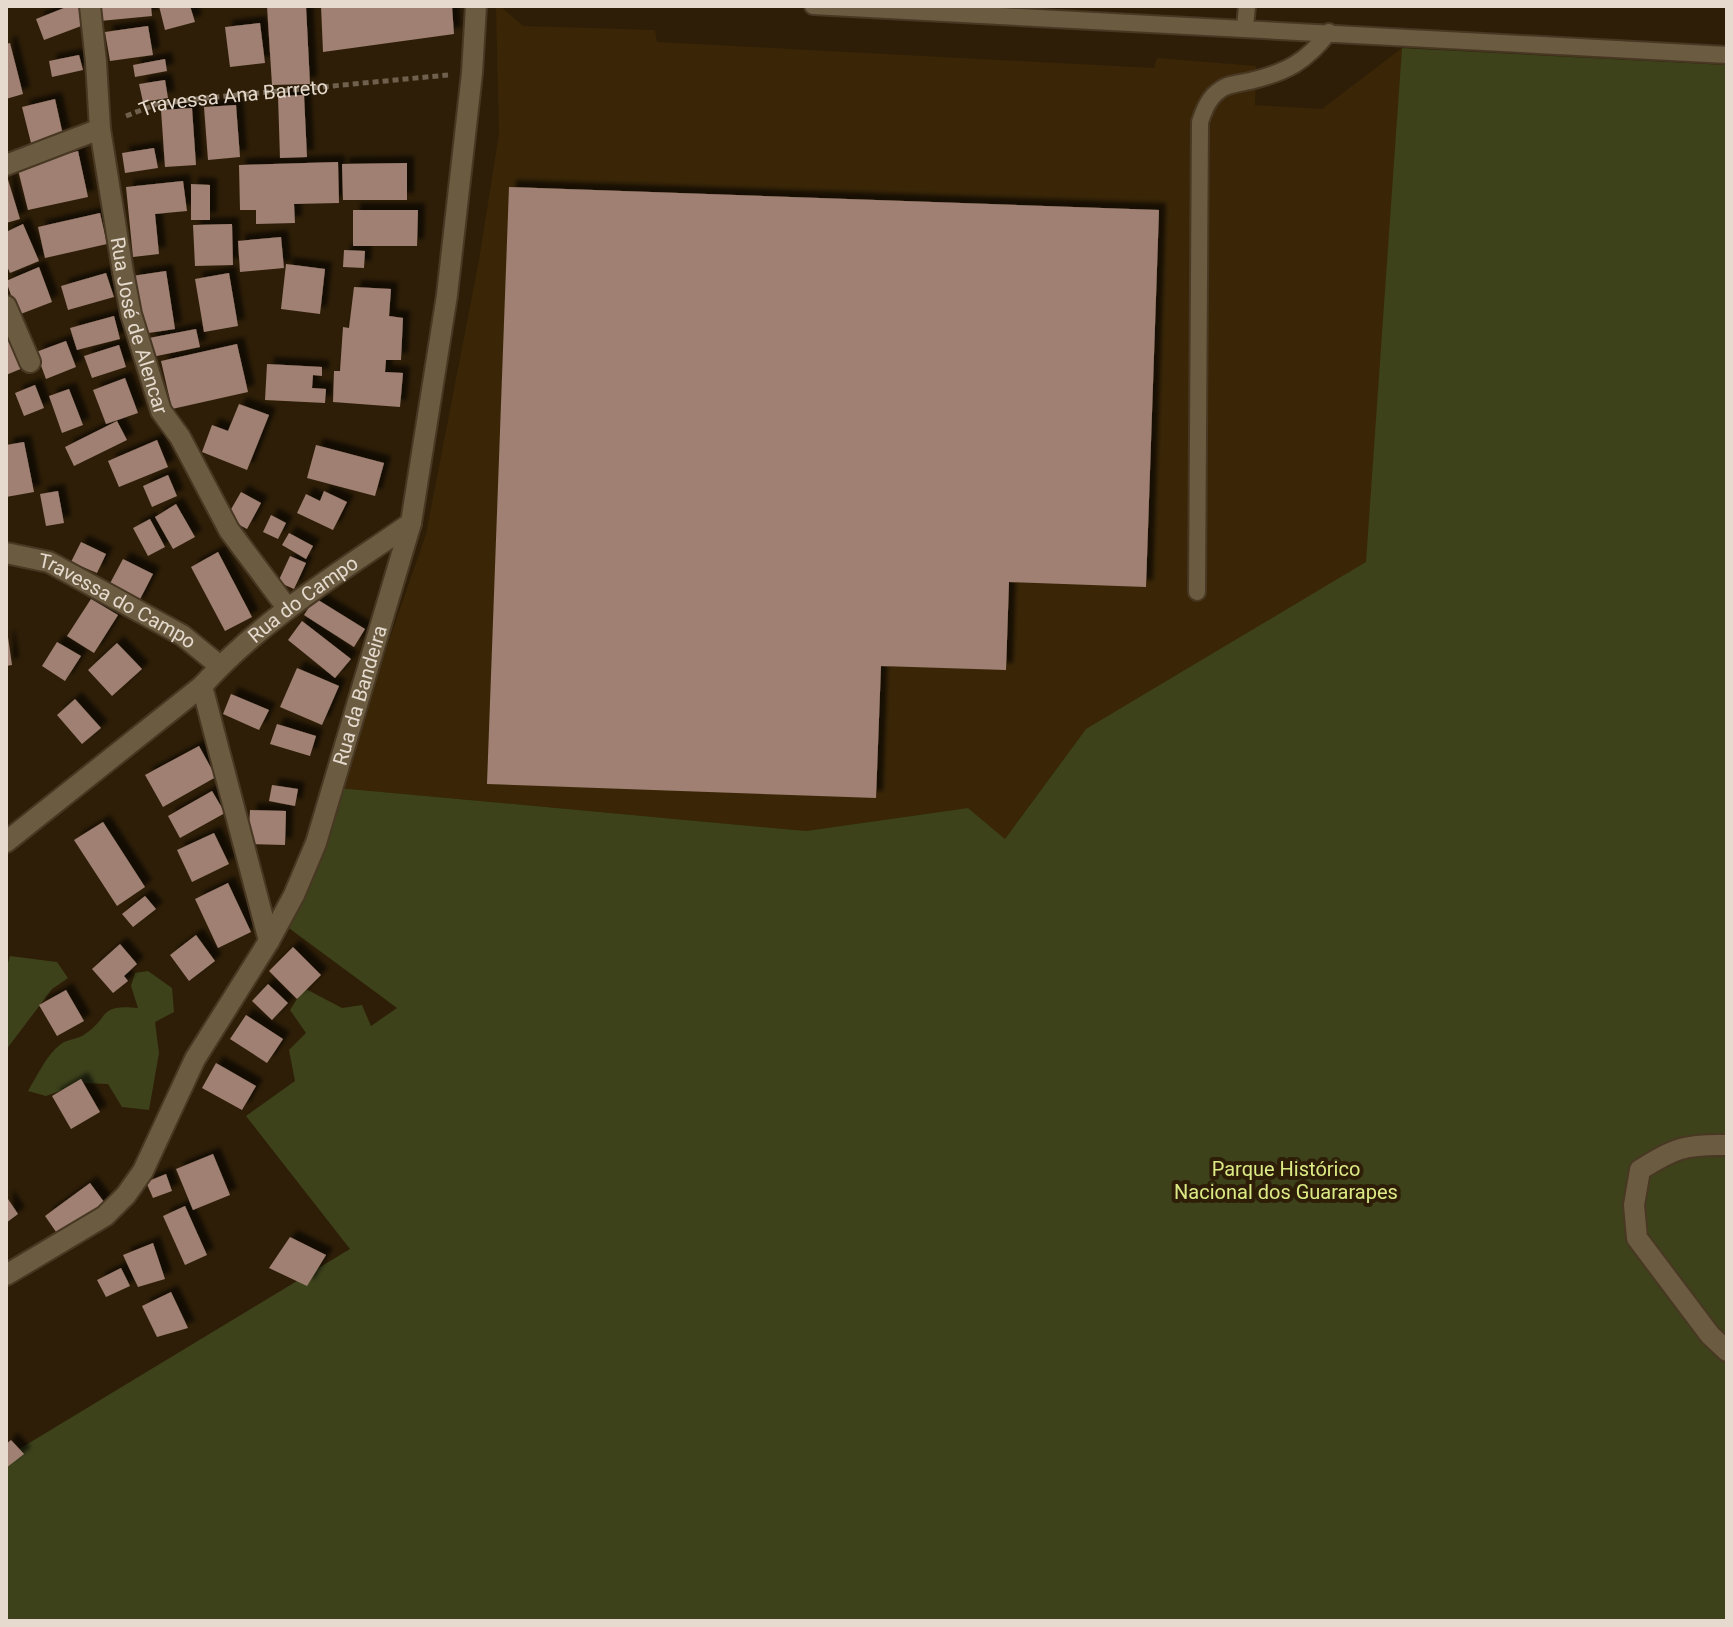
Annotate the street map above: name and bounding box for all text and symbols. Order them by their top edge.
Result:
street label: Travessa Ana Barreto [136,74,329,122]
street label: Rua José de Alencar [106,235,173,417]
street label: Travessa do Campo [36,548,201,654]
street label: Rua do Campo [243,551,363,648]
street label: Rua da Bandeira [328,622,392,768]
park label: Parque Histórico Nacional dos Guararapes [1174,1157,1398,1204]

